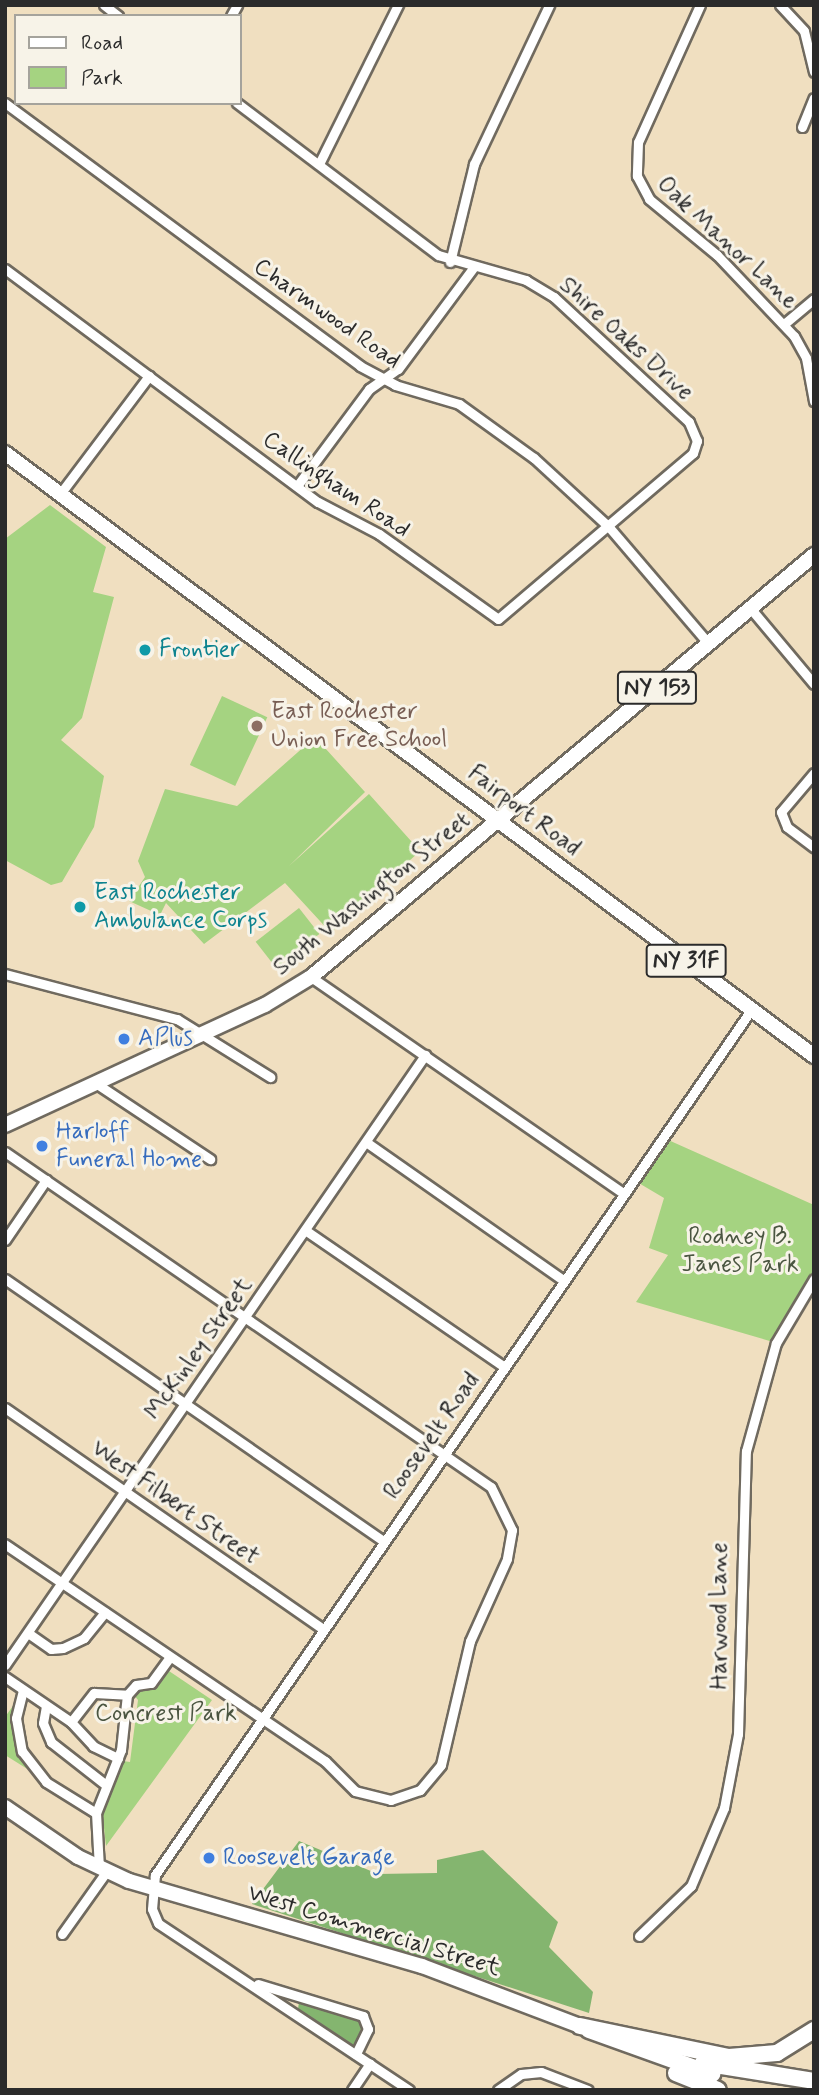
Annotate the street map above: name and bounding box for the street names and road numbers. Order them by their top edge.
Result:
street label: Oak Manor Lane [654,174,800,312]
street label: Charmwood Road [248,252,406,376]
street label: Shire Oaks Drive [553,271,699,407]
street label: Callingham Road [258,426,414,544]
road number: NY 153 [617,668,697,708]
street label: Fairport Road [462,760,586,862]
street label: South Washington Street [266,805,478,983]
road number: NY 31F [644,942,728,980]
street label: McKinley Street [139,1272,259,1426]
street label: Roosevelt Road [378,1368,486,1504]
street label: West Filbert Street [86,1435,264,1571]
street label: Harwood Lane [706,1544,734,1688]
street label: West Commercial Street [244,1879,504,1983]

